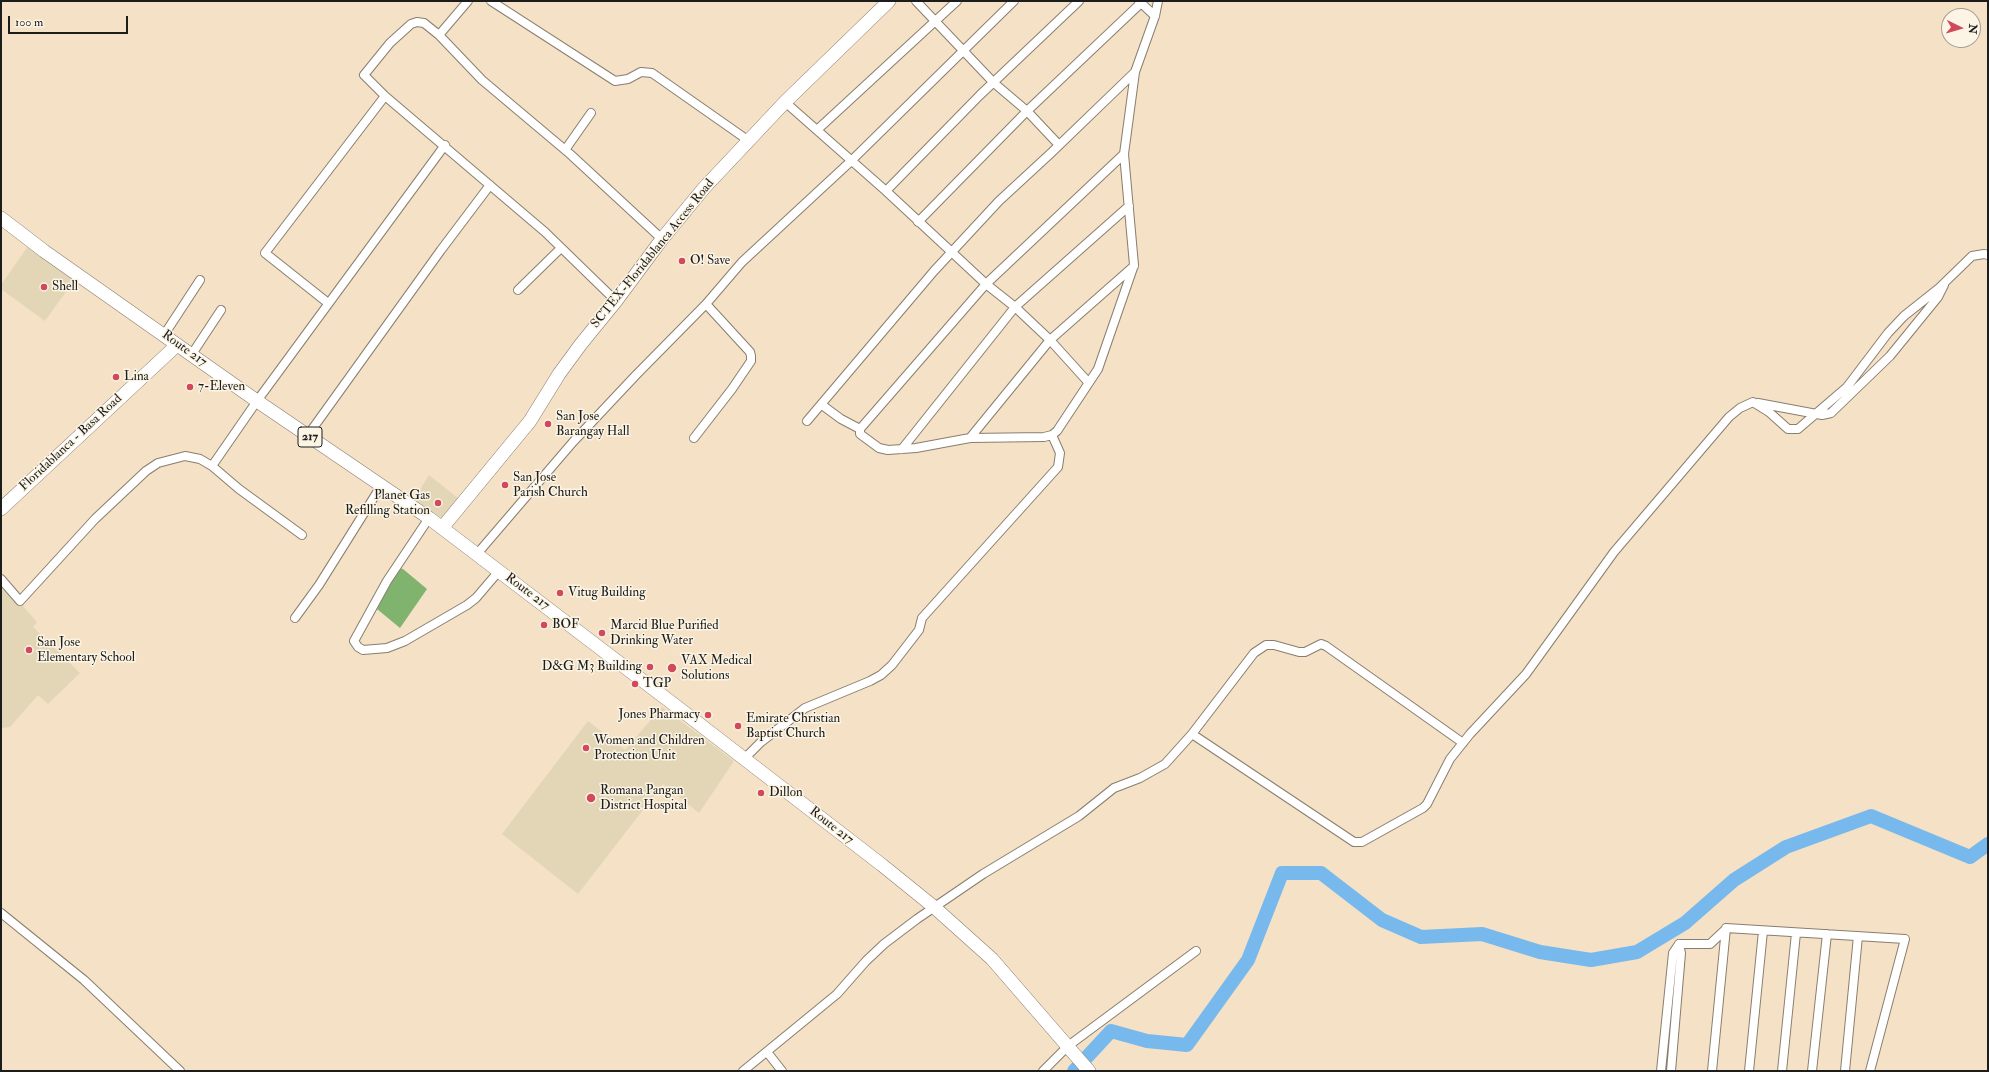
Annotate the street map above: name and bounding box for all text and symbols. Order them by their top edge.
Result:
scale bar [10,8,130,34]
north arrow [1941,8,1981,48]
text: 100 m [15,15,43,30]
text: N [1966,24,1979,34]
street label: SCTEX-Floridablanca Access Road [588,176,718,332]
place label: O! Save [690,253,730,269]
marker: O! Save [677,256,687,266]
place label: Shell [52,279,78,295]
marker: Shell [39,282,49,292]
street label: Route 217 [159,327,209,371]
place label: Lina [124,369,149,385]
marker: Lina [111,372,121,382]
place label: 7-Eleven [198,379,245,395]
marker: 7-Eleven [185,382,195,392]
street label: Floridablanca - Basa Road [17,391,125,495]
place label: San Jose Barangay Hall [556,409,629,440]
marker: San Jose Barangay Hall [543,419,553,429]
road number: 217 [298,427,322,447]
place label: San Jose Parish Church [513,470,588,501]
marker: San Jose Parish Church [500,480,510,490]
place label: Planet Gas Refilling Station [345,488,430,519]
marker: Planet Gas Refilling Station [433,498,443,508]
street label: Route 217 [502,570,552,614]
place label: Vitug Building [568,585,646,601]
marker: Vitug Building [555,588,565,598]
place label: BOF [552,617,579,633]
place label: Marcid Blue Purified Drinking Water [610,618,719,649]
marker: BOF [539,620,549,630]
marker: Marcid Blue Purified Drinking Water [597,628,607,638]
place label: San Jose Elementary School [37,635,135,666]
marker: San Jose Elementary School [24,645,34,655]
place label: VAX Medical Solutions [681,653,752,684]
place label: D&G M3 Building [542,659,642,675]
marker: D&G M3 Building [645,662,655,672]
marker: VAX Medical Solutions [666,662,678,674]
place label: TGP [643,676,671,692]
marker: TGP [630,679,640,689]
place label: Jones Pharmacy [618,707,700,723]
marker: Jones Pharmacy [703,710,713,720]
place label: Emirate Christian Baptist Church [746,711,840,742]
marker: Emirate Christian Baptist Church [733,721,743,731]
place label: Women and Children Protection Unit [594,733,705,764]
marker: Women and Children Protection Unit [581,743,591,753]
place label: Romana Pangan District Hospital [600,783,687,814]
place label: Dillon [769,785,803,801]
marker: Dillon [756,788,766,798]
marker: Romana Pangan District Hospital [585,792,597,804]
street label: Route 217 [806,804,856,848]

